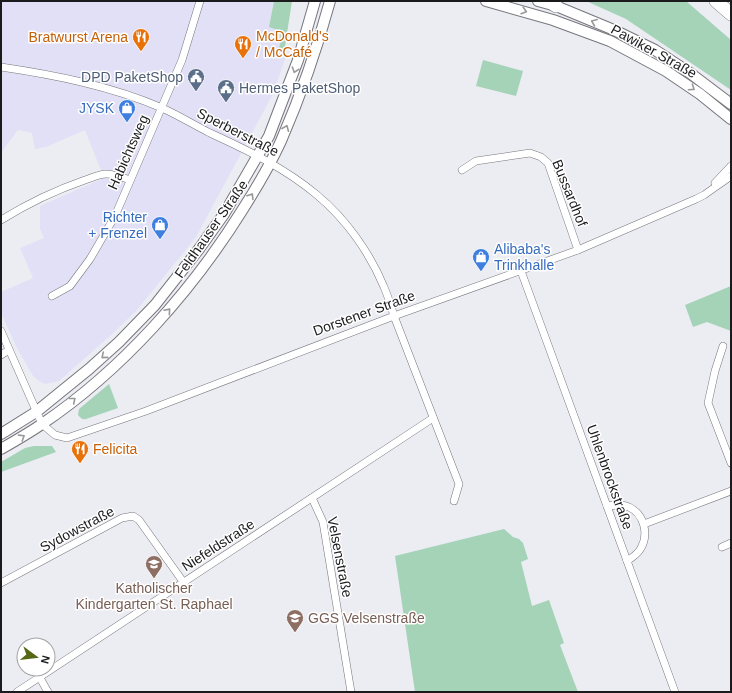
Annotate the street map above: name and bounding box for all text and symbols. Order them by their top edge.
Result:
one-way arrow [520,6,527,15]
one-way arrow [591,19,599,27]
street label: Pawiker Straße [608,21,700,81]
restaurant icon: Bratwurst Arena [131,27,151,52]
place label: McDonald's / McCafé [256,28,329,60]
place label: Bratwurst Arena [28,29,128,45]
restaurant icon: McDonald's / McCafé [233,34,253,59]
one-way arrow [291,66,300,73]
public building icon: DPD PaketShop [186,67,206,92]
place label: DPD PaketShop [81,69,183,85]
public building icon: Hermes PaketShop [216,78,236,103]
place label: Hermes PaketShop [239,80,361,96]
one-way arrow [688,83,695,90]
shop icon: JYSK [117,98,137,123]
place label: JYSK [79,100,115,116]
street label: Sperberstraße [195,105,282,160]
street label: Habichtsweg [104,112,152,192]
one-way arrow [282,124,290,131]
street label: Bussardhof [549,157,591,229]
street label: Feldhauser Straße [171,177,251,281]
one-way arrow [246,194,253,201]
place label: Richter + Frenzel [88,209,147,241]
shop icon: Richter + Frenzel [150,215,170,240]
place label: Alibaba's Trinkhalle [494,241,554,273]
shop icon: Alibaba's Trinkhalle [471,247,491,272]
street label: Dorstener Straße [311,287,417,339]
one-way arrow [164,309,171,316]
one-way arrow [101,351,109,358]
one-way arrow [69,398,76,405]
street label: Uhlenbrockstraße [584,422,636,532]
one-way arrow [18,434,25,441]
restaurant icon: Felicita [70,439,90,464]
place label: Felicita [93,441,138,457]
street label: Sydowstraße [37,503,117,555]
street label: Velsenstraße [324,515,356,599]
street label: Niefeldstraße [179,516,257,574]
school or university icon: Katholischer Kindergarten St. Raphael [144,554,164,579]
place label: Katholischer Kindergarten St. Raphael [75,580,233,612]
school or university icon: GGS Velsenstraße [285,608,305,633]
place label: GGS Velsenstraße [308,610,425,626]
north arrow [16,637,56,677]
text: N [39,654,52,665]

